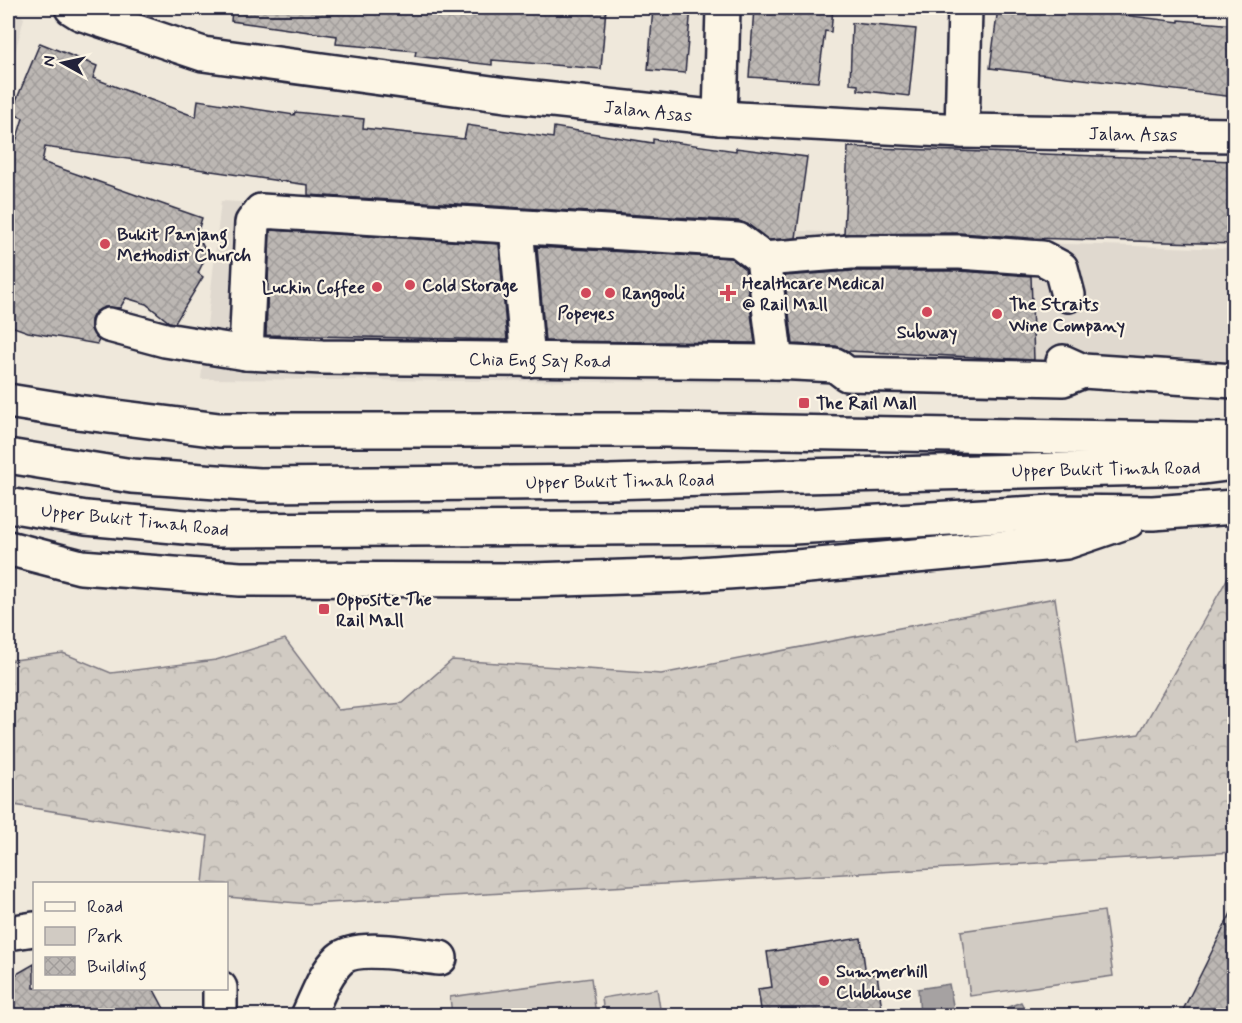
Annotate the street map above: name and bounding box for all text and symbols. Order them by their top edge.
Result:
north arrow [33,33,93,93]
text: N [38,54,61,68]
street label: Jalan Asas [603,95,693,129]
street label: Jalan Asas [1088,122,1178,148]
place label: Bukit Panjang Methodist Church [117,223,251,268]
marker: Bukit Panjang Methodist Church [98,237,112,251]
place label: Healthcare Medical @ Rail Mall [742,272,884,317]
place label: Cold Storage [422,274,518,298]
place label: Luckin Coffee [262,276,365,300]
marker: Cold Storage [403,278,417,292]
marker: Luckin Coffee [370,280,384,294]
place label: Rangooli [622,282,685,308]
marker: Healthcare Medical @ Rail Mall [719,284,737,302]
marker: Popeyes [579,286,593,300]
marker: Rangooli [603,286,617,300]
place label: The Straits Wine Company [1008,293,1125,338]
place label: Popeyes [558,302,615,326]
marker: Subway [920,305,934,319]
marker: The Straits Wine Company [990,307,1004,321]
place label: Subway [897,321,957,345]
street label: Chia Eng Say Road [469,348,611,376]
place label: The Rail Mall [816,392,917,416]
marker: The Rail Mall [797,396,811,410]
street label: Upper Bukit Timah Road [1011,456,1201,484]
street label: Upper Bukit Timah Road [525,468,715,496]
street label: Upper Bukit Timah Road [40,499,230,543]
place label: Opposite The Rail Mall [336,588,432,633]
marker: Opposite The Rail Mall [317,602,331,616]
legend [33,882,228,990]
text: Road [87,895,123,919]
text: Park [87,925,123,949]
text: Building [87,955,147,981]
place label: Summerhill Clubhouse [836,960,928,1005]
marker: Summerhill Clubhouse [817,974,831,988]

